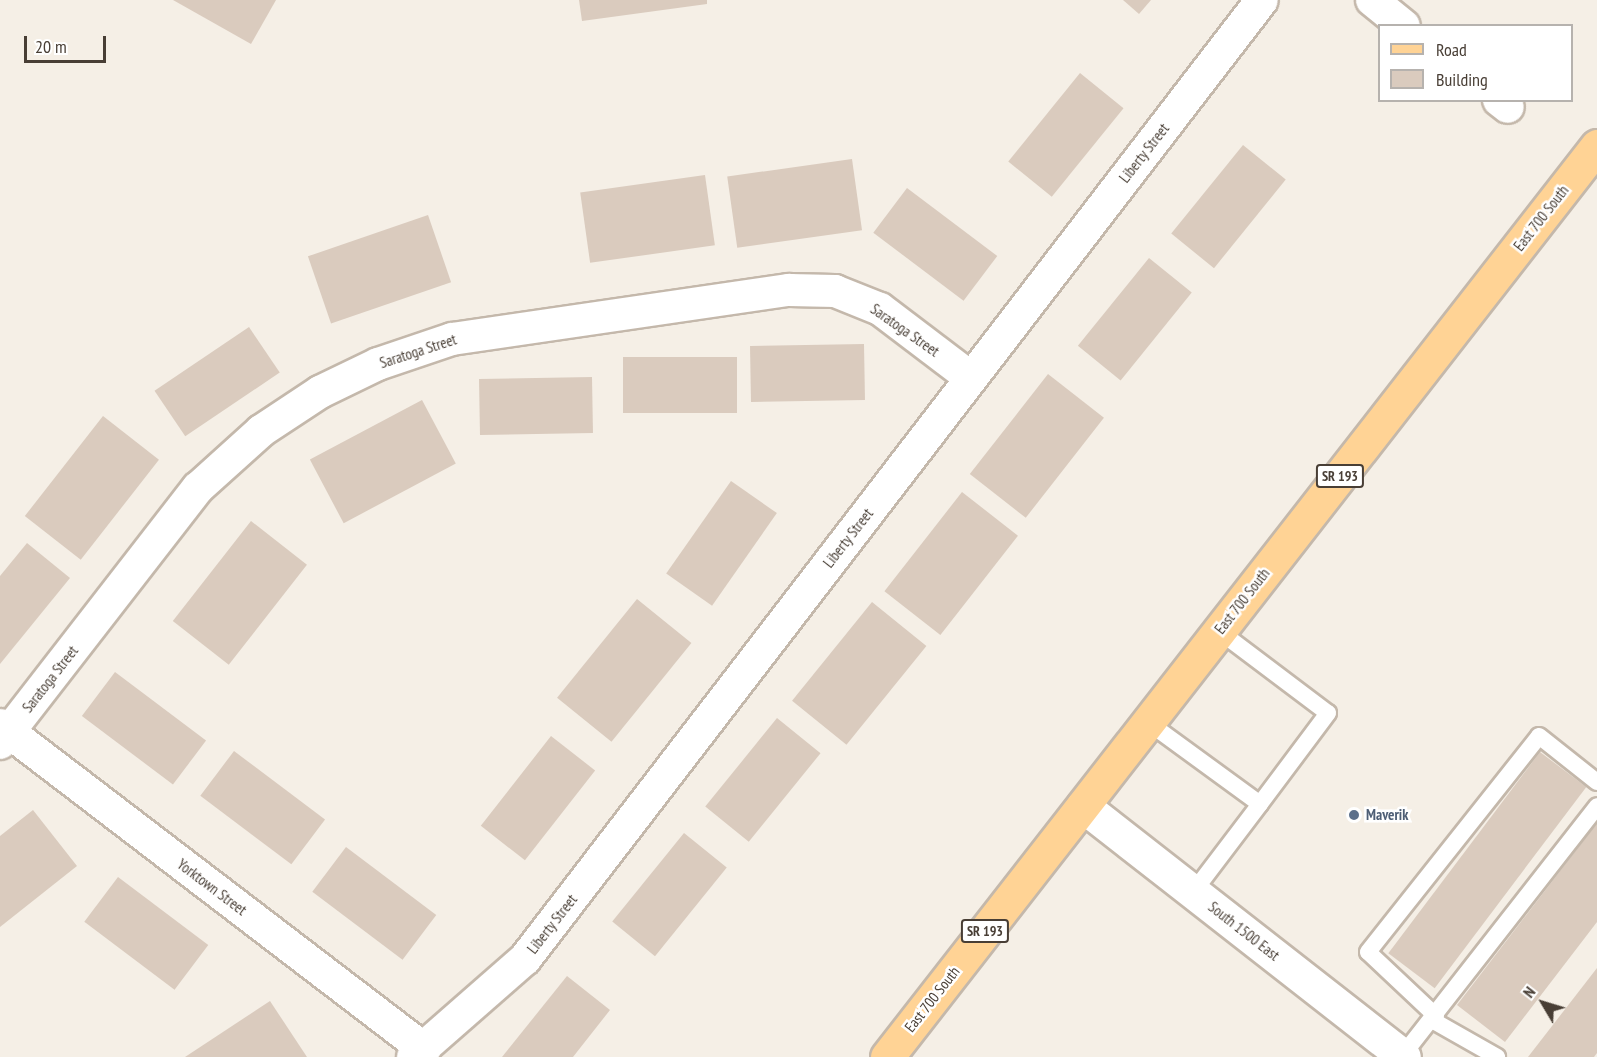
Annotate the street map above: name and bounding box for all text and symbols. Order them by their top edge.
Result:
scale bar [27,24,110,62]
legend [1378,24,1573,102]
text: 20 m [35,35,67,58]
text: Road [1436,38,1467,61]
text: Building [1436,68,1488,91]
street label: Liberty Street [1115,120,1173,186]
street label: East 700 South [1510,182,1572,254]
street label: Saratoga Street [867,300,943,360]
street label: Saratoga Street [377,330,459,372]
road number: SR 193 [1314,465,1366,487]
street label: Liberty Street [819,505,877,571]
street label: East 700 South [1211,565,1273,637]
street label: Saratoga Street [18,642,82,716]
place label: Maverik [1366,806,1408,824]
marker: Maverik [1347,808,1361,822]
street label: Yorktown Street [174,855,250,919]
street label: Liberty Street [523,891,581,957]
street label: South 1500 East [1205,898,1283,964]
road number: SR 193 [960,920,1010,942]
street label: East 700 South [901,963,963,1035]
north arrow [1513,973,1573,1033]
text: N [1518,982,1539,1001]

